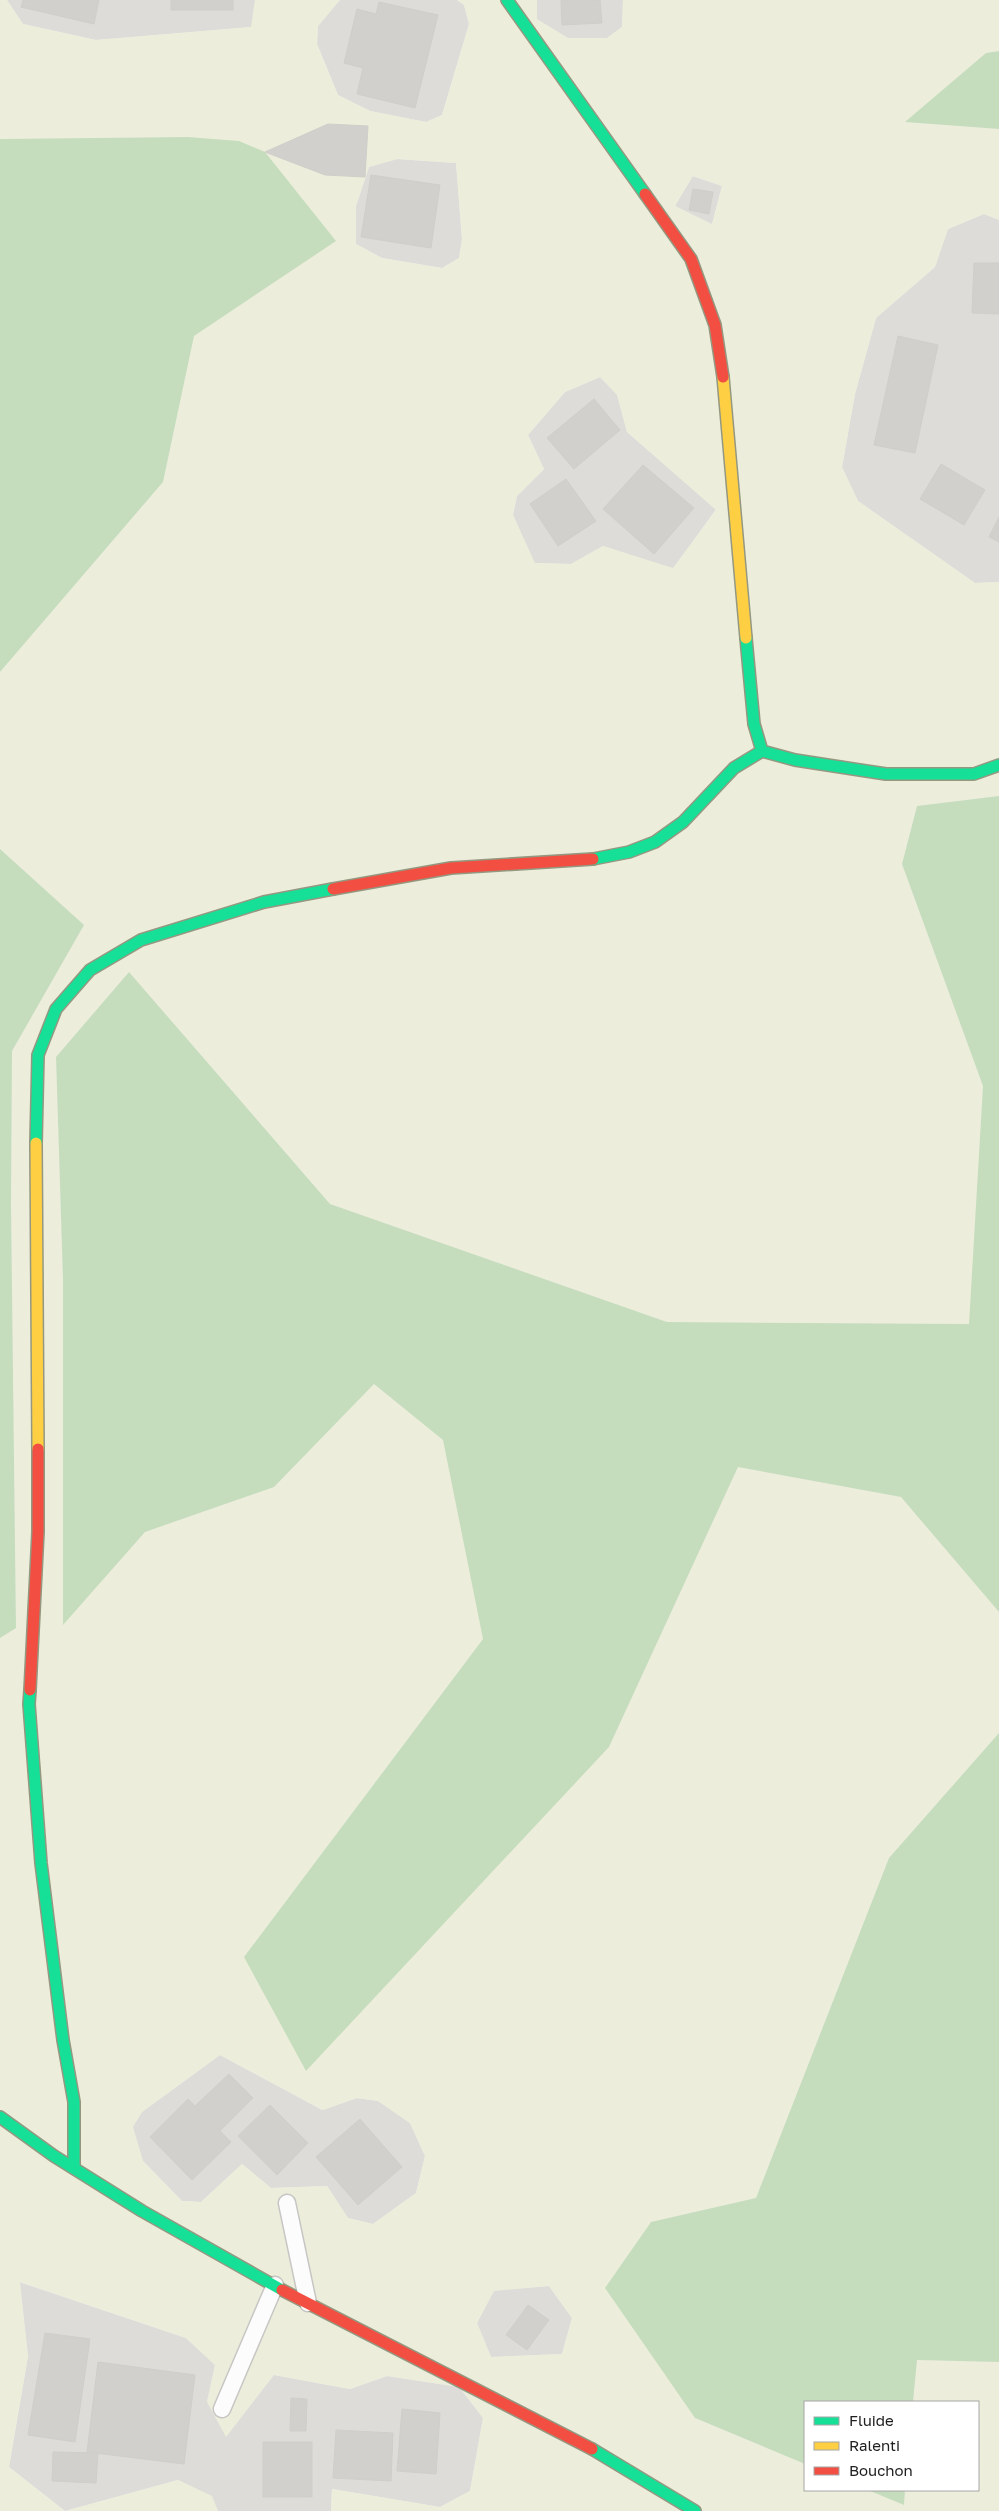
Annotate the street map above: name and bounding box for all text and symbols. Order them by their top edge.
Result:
legend [804,2401,979,2491]
text: Fluide [849,2411,894,2429]
text: Ralenti [849,2436,900,2454]
text: Bouchon [849,2461,913,2479]

